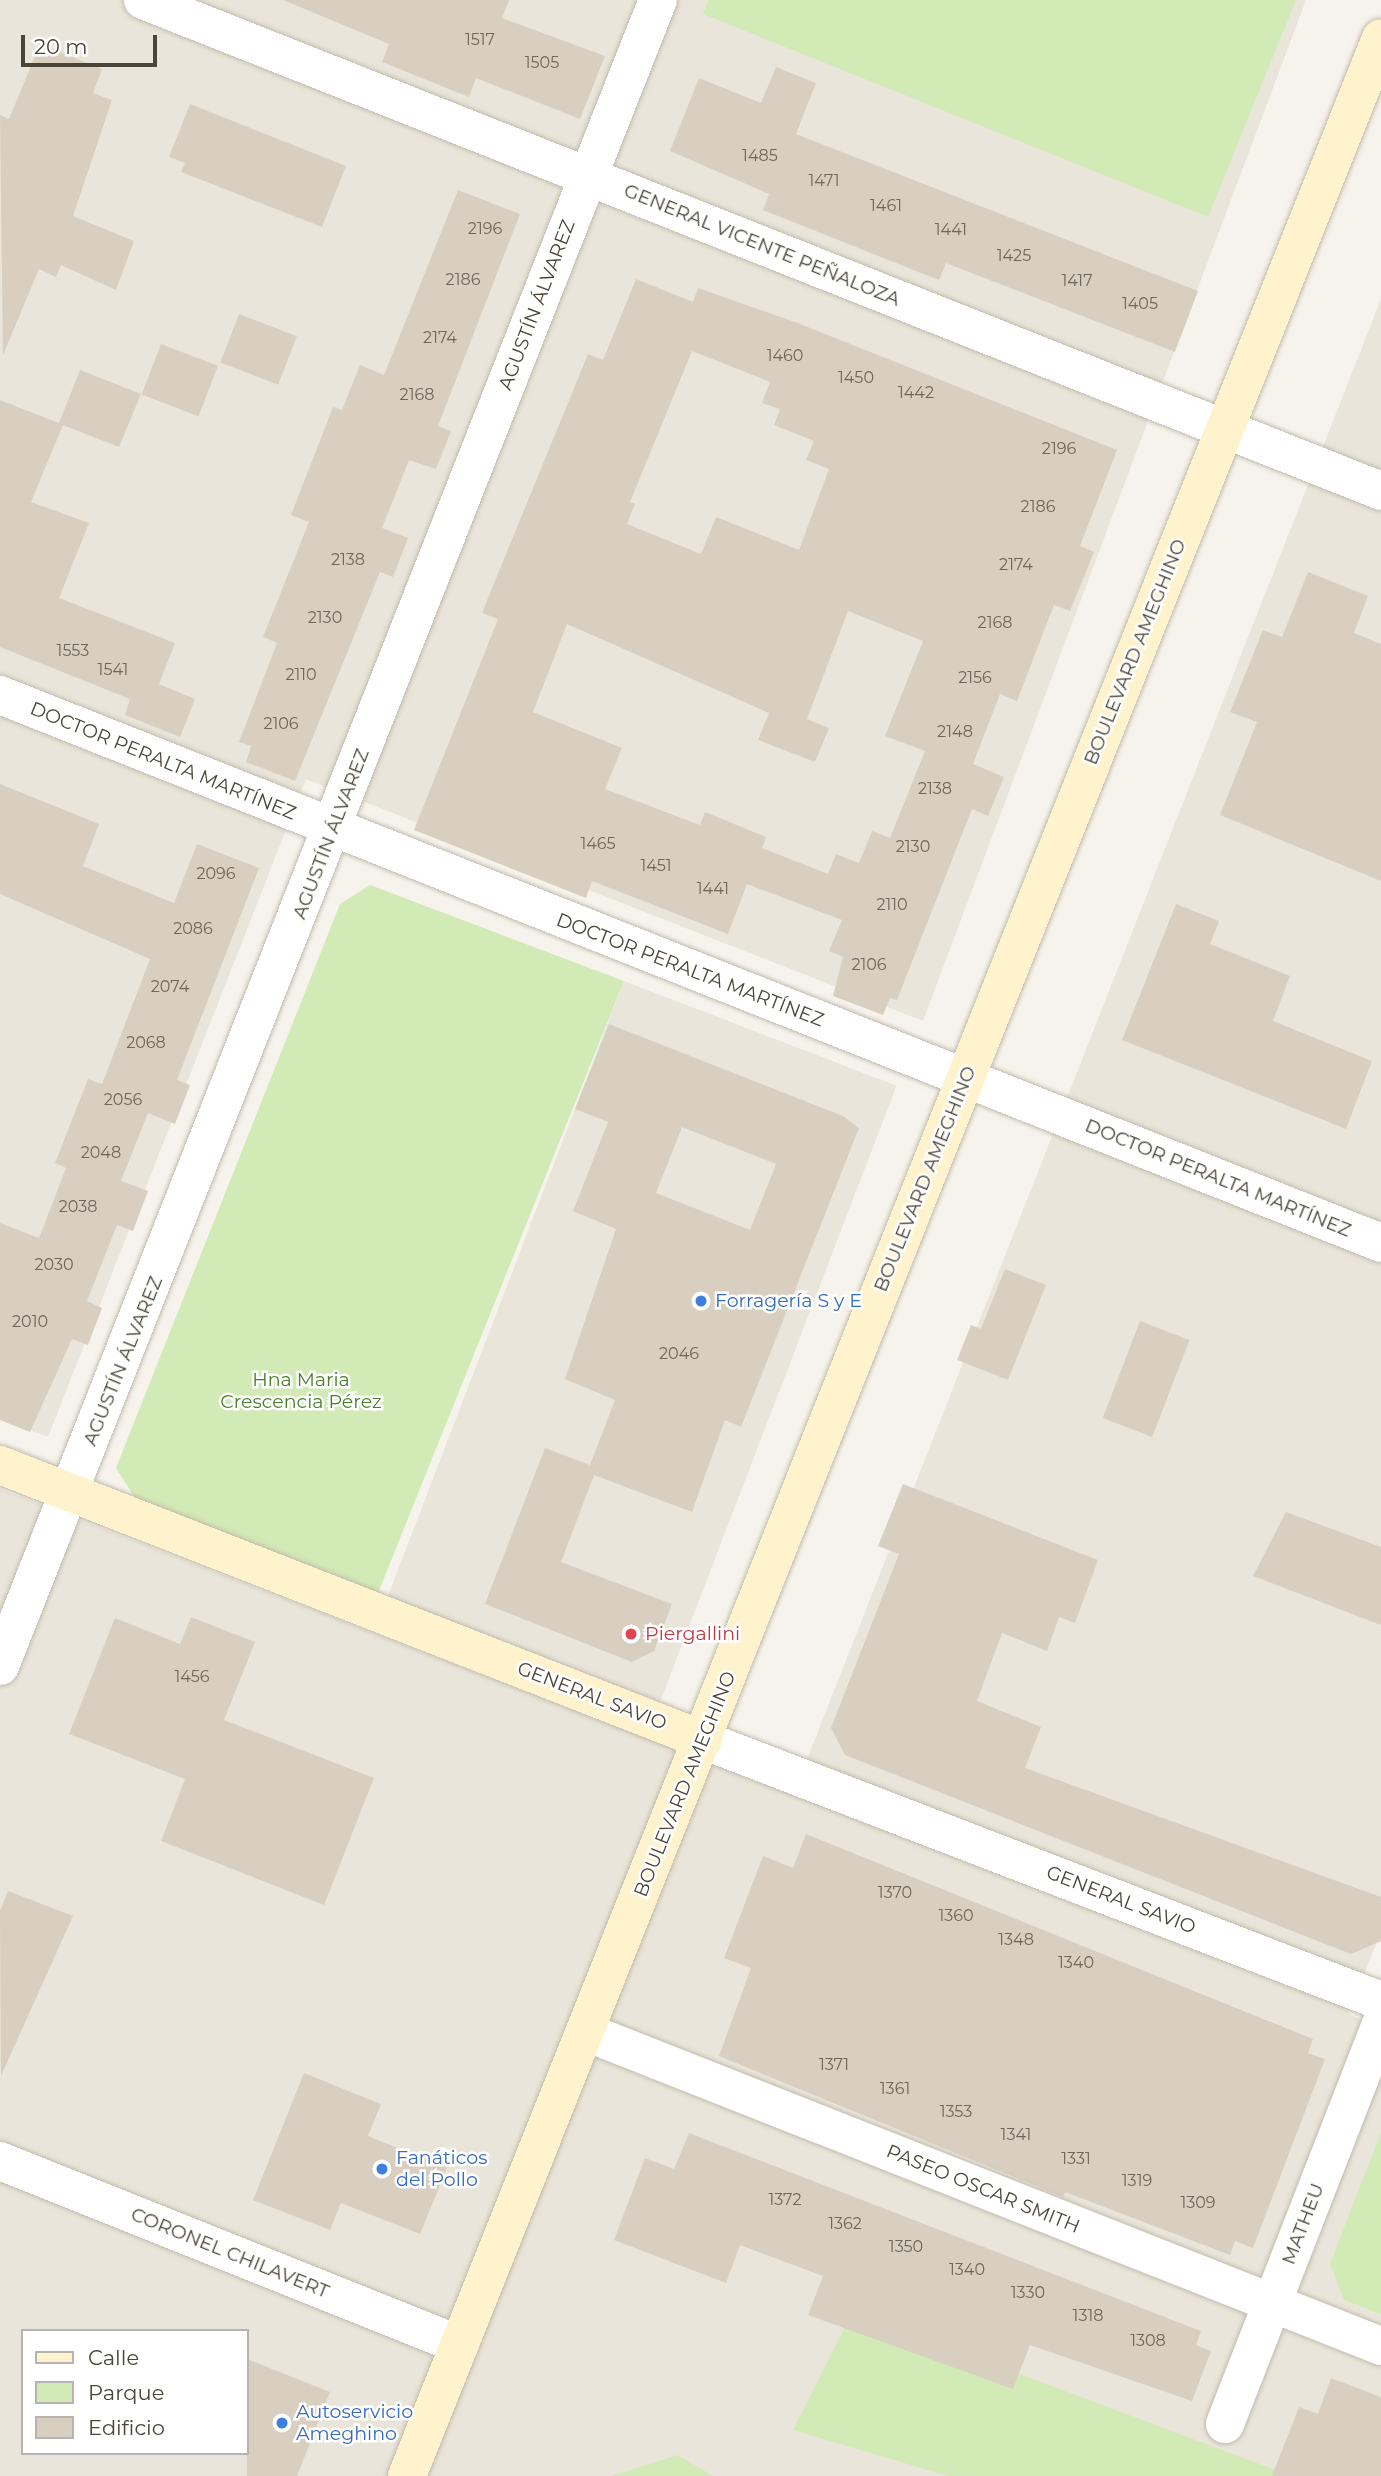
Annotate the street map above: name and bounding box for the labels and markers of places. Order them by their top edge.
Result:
place label: Forragería S y E [715,1290,862,1312]
marker: Forragería S y E [693,1293,709,1309]
place label: Piergallini [645,1623,740,1645]
marker: Piergallini [623,1626,639,1642]
place label: Fanáticos del Pollo [396,2147,487,2191]
marker: Fanáticos del Pollo [374,2161,390,2177]
place label: Autoservicio Ameghino [296,2401,413,2445]
marker: Autoservicio Ameghino [274,2415,290,2431]

